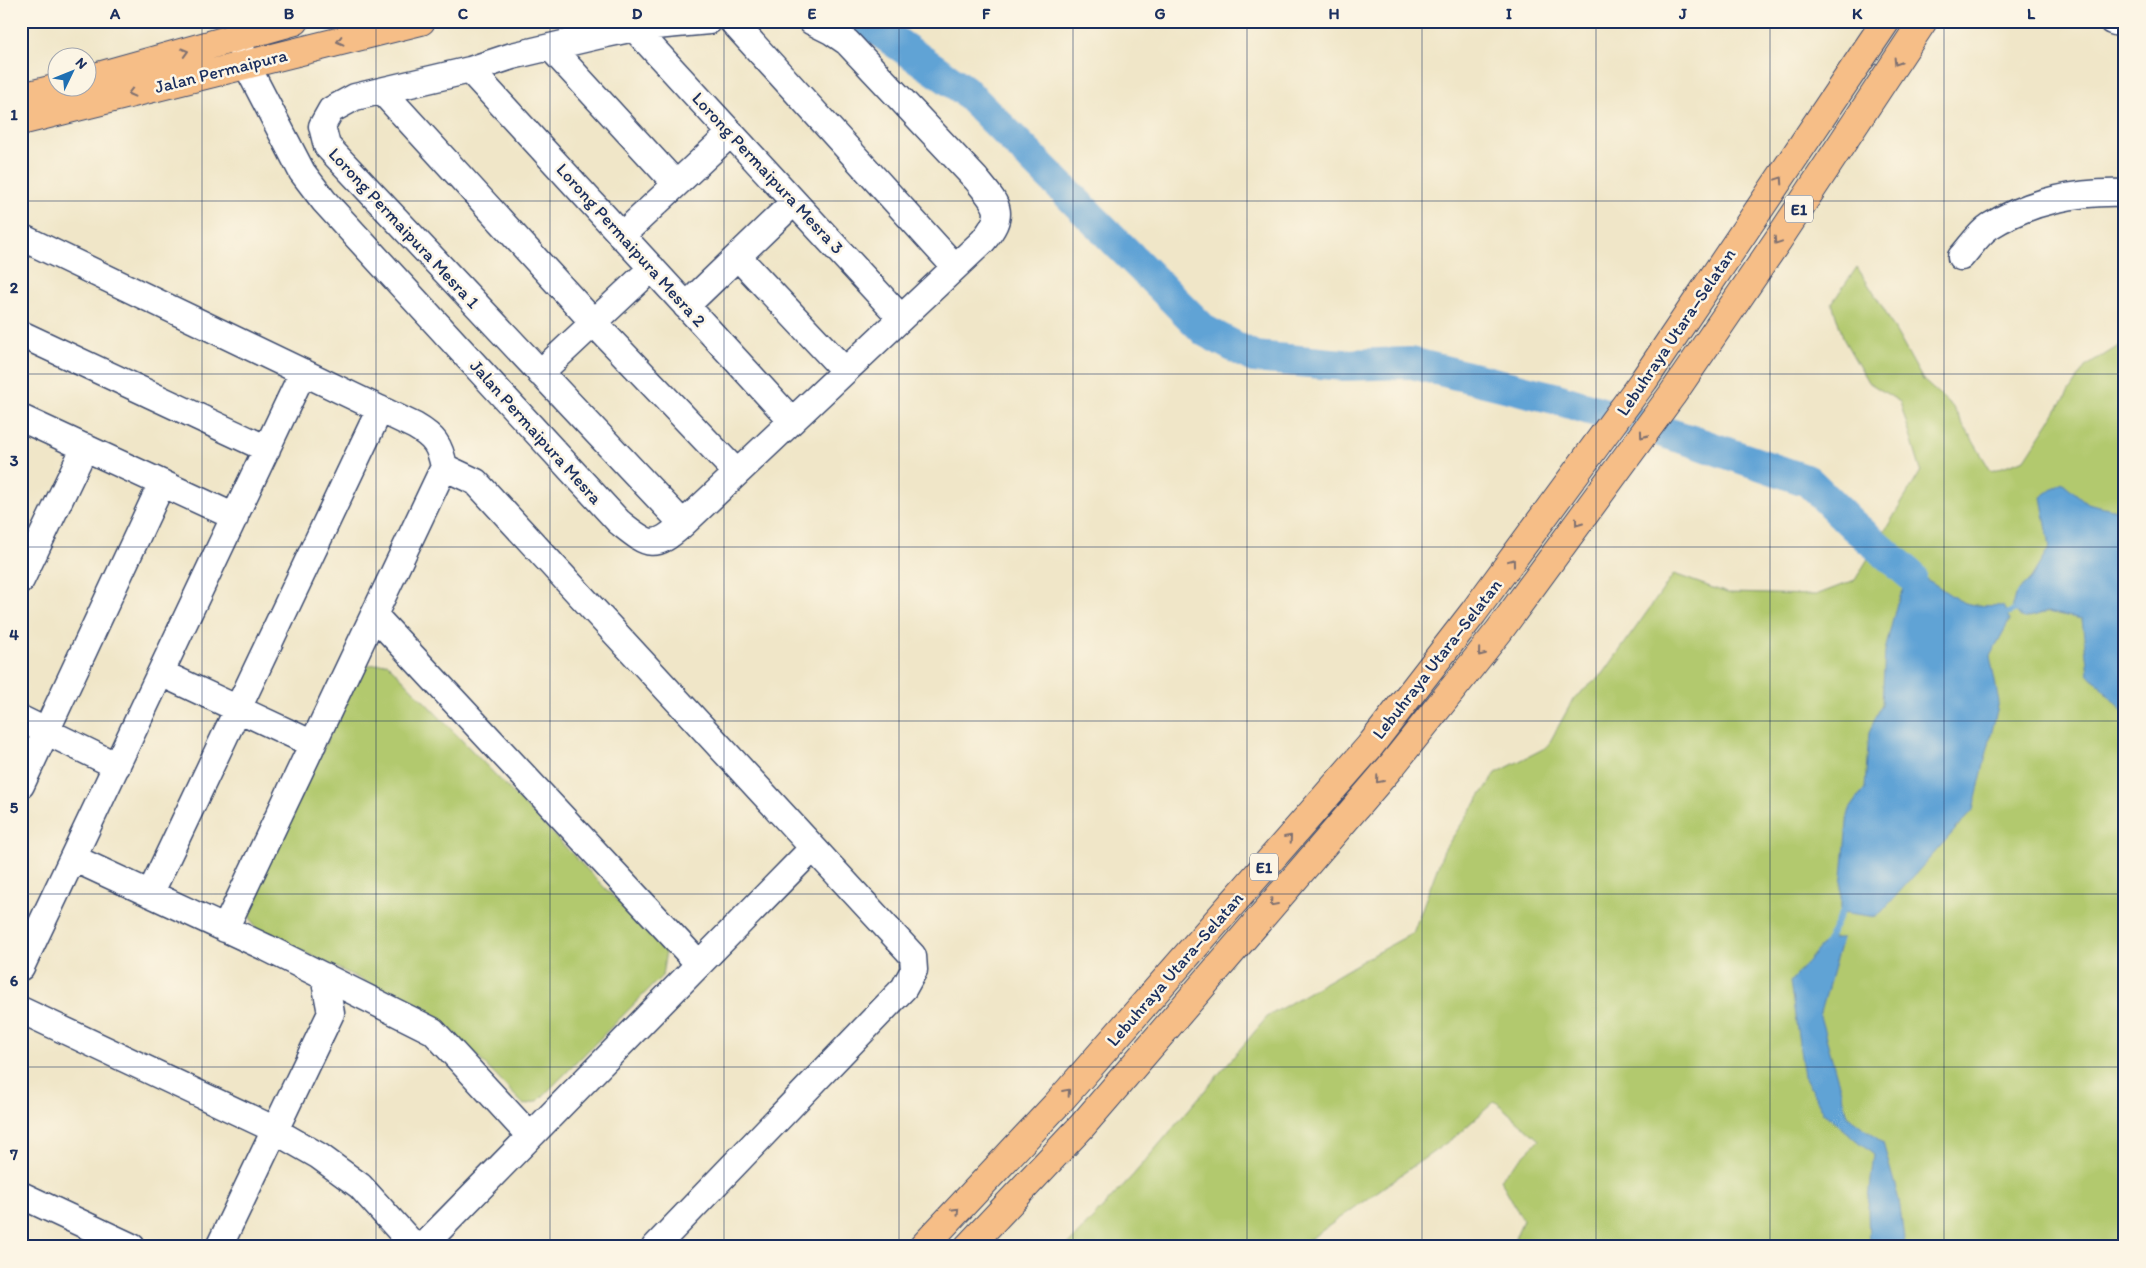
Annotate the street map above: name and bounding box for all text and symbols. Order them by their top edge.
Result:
text: A [109,4,121,23]
text: B [284,4,295,23]
text: C [458,4,469,23]
text: D [632,4,643,23]
text: E [808,4,817,23]
text: F [982,4,991,23]
text: G [1154,4,1166,23]
text: H [1328,4,1340,23]
text: I [1506,4,1512,23]
text: J [1678,4,1687,23]
text: K [1852,4,1863,23]
text: L [2027,4,2036,23]
one-way arrow [336,35,345,46]
street label: Jalan Permaipura [152,44,290,98]
one-way arrow [181,47,189,58]
north arrow [48,48,98,98]
text: N [72,54,91,73]
one-way arrow [1893,57,1903,66]
one-way arrow [127,87,136,98]
street label: Lorong Permaipura Mesra 3 [687,88,849,259]
text: 1 [10,105,18,124]
street label: Lorong Permaipura Mesra 1 [324,143,484,313]
street label: Lorong Permaipura Mesra 2 [552,159,711,332]
one-way arrow [1774,176,1783,186]
road number: E1 [1785,195,1813,222]
one-way arrow [1774,236,1784,245]
street label: Lebuhraya Utara–Selatan [1612,244,1740,420]
text: 2 [10,278,19,297]
street label: Jalan Permaipura Mesra [465,355,607,509]
one-way arrow [1640,429,1649,438]
text: 3 [10,451,19,470]
one-way arrow [1575,518,1584,527]
one-way arrow [1506,559,1514,568]
street label: Lebuhraya Utara–Selatan [1368,574,1506,744]
text: 4 [9,625,19,644]
one-way arrow [1477,648,1486,657]
one-way arrow [1376,774,1384,783]
text: 5 [10,798,19,817]
one-way arrow [1284,835,1293,844]
road number: E1 [1250,854,1278,880]
street label: Lebuhraya Utara–Selatan [1102,887,1248,1051]
one-way arrow [1270,898,1279,907]
text: 6 [10,971,19,990]
one-way arrow [1061,1089,1070,1098]
text: 7 [9,1145,18,1164]
one-way arrow [950,1208,959,1217]

